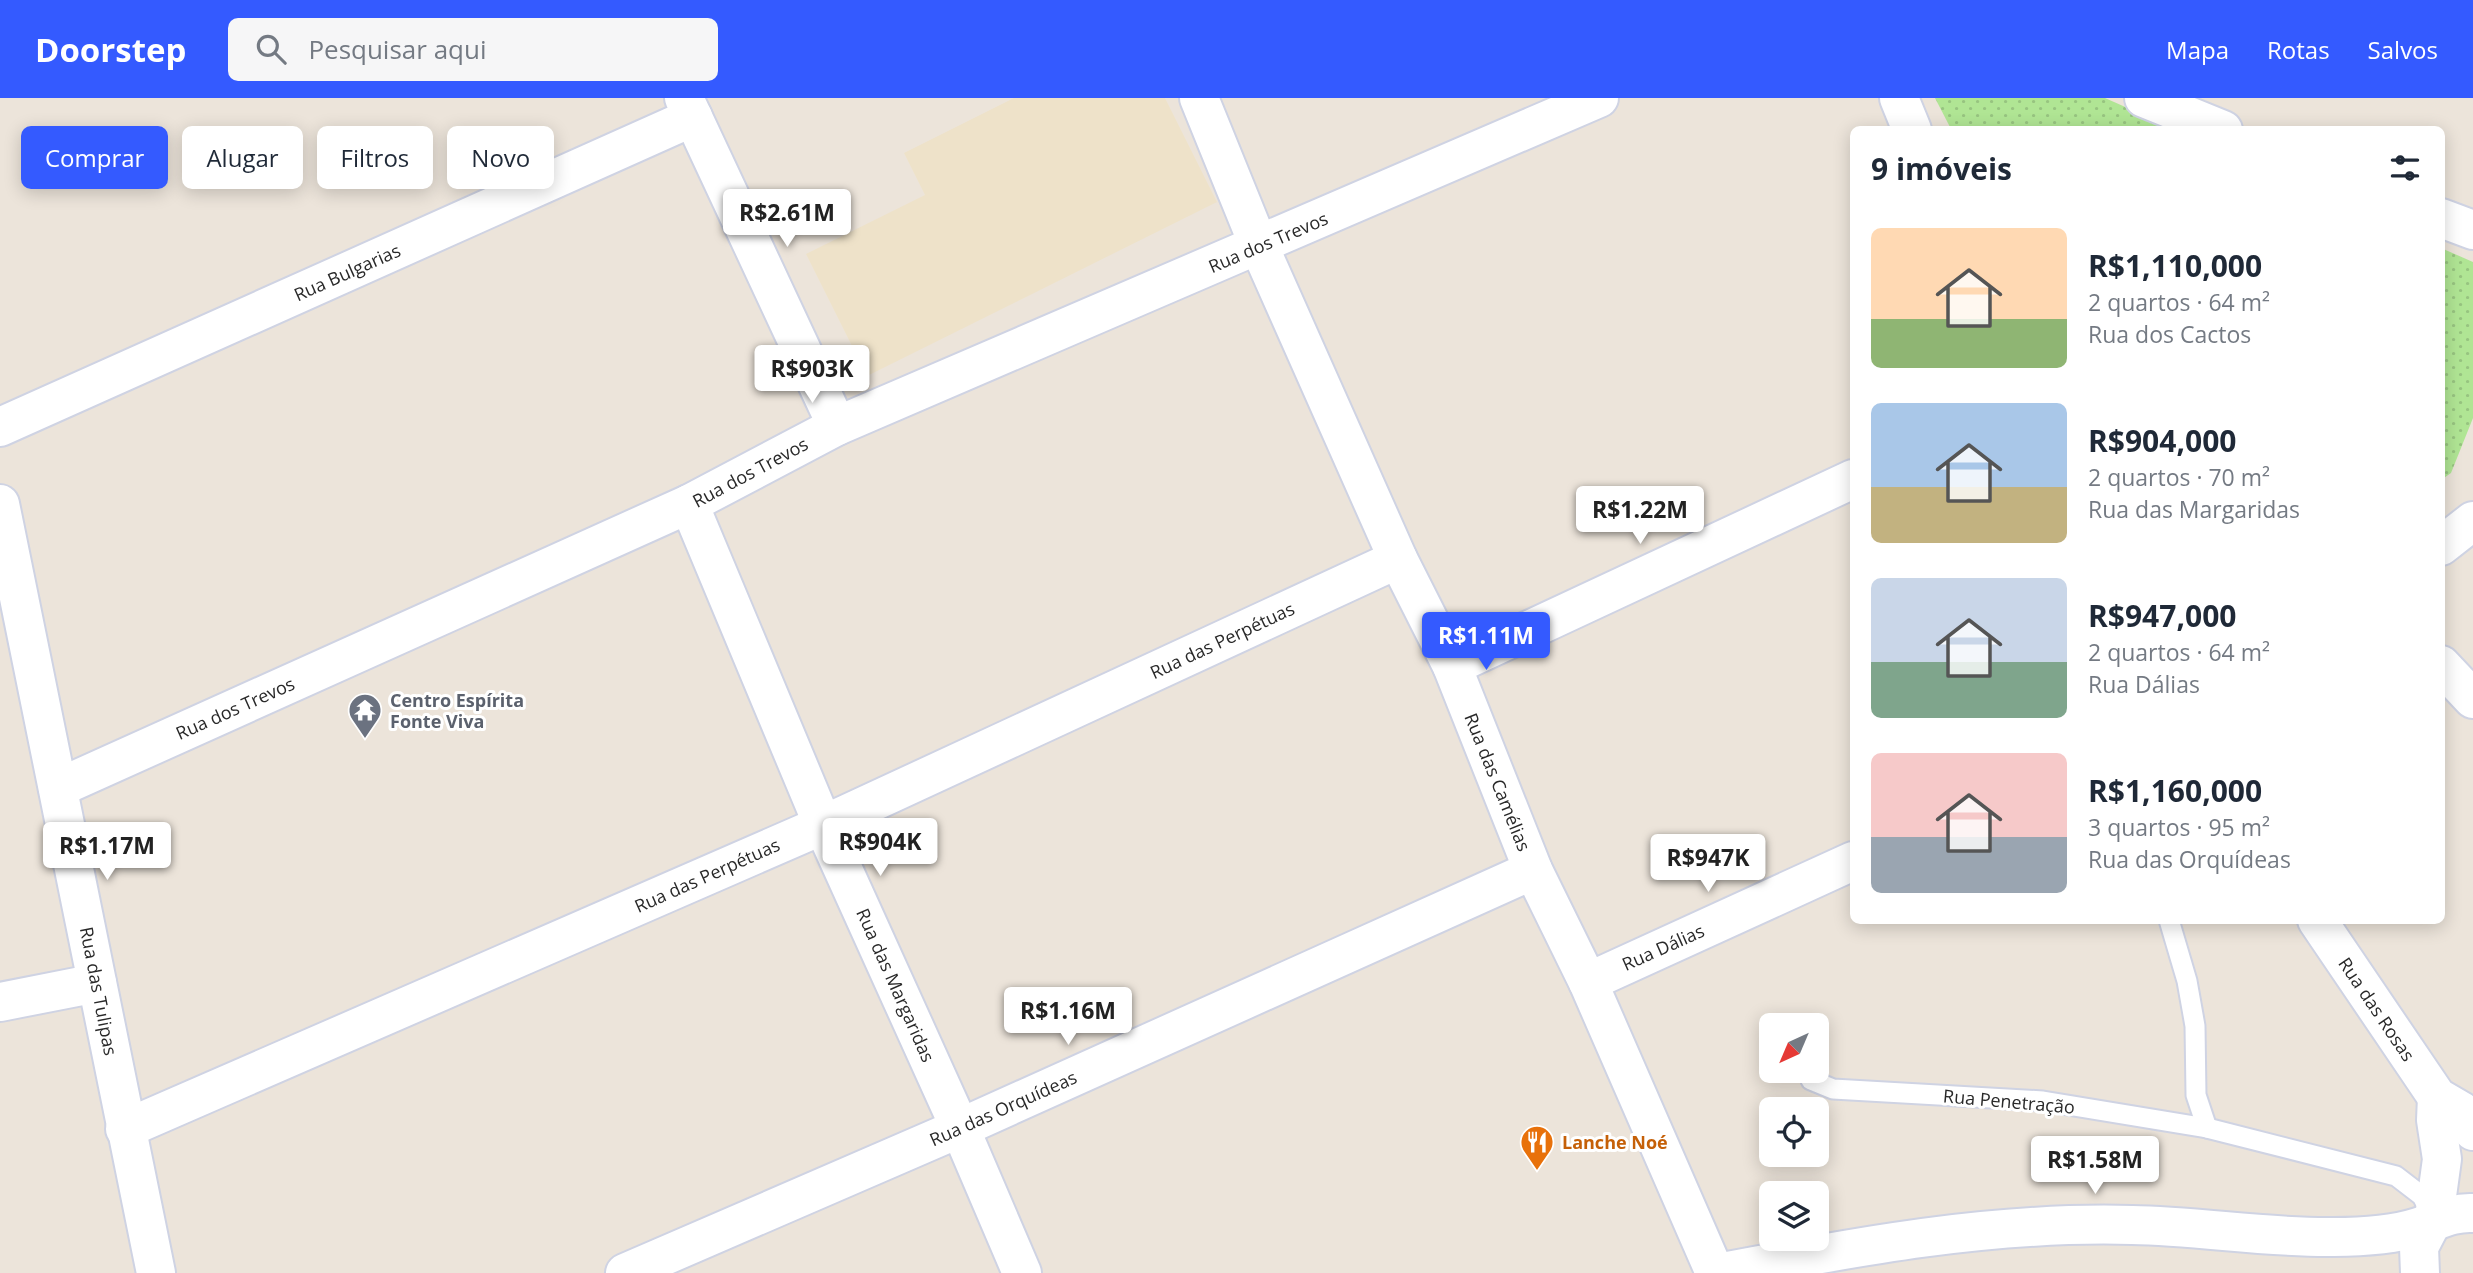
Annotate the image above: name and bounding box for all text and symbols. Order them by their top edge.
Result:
search box [228,18,718,81]
text: Doorstep [35,27,186,72]
icon: search [252,30,290,68]
text: Pesquisar aqui [308,31,487,67]
text: Mapa [2166,33,2229,66]
text: Rotas [2267,33,2330,66]
text: Salvos [2368,33,2438,66]
chip: Comprar [21,126,168,189]
chip: Alugar [182,126,303,189]
chip: Filtros [317,126,433,189]
chip: Novo [447,126,554,189]
text: 9 imóveis [1871,148,2012,189]
icon: filters [2386,149,2424,187]
pin: R$2.61M [722,190,852,249]
text: R$2.61M [739,196,835,228]
street label: Rua dos Trevos [1205,206,1331,278]
street label: Rua Bulgarias [290,238,404,306]
text: R$1,110,000 [2088,245,2262,286]
icon: home [1927,256,2011,340]
text: 2 quartos · 64 m² [2088,286,2270,318]
text: Rua dos Cactos [2088,318,2251,350]
pin: R$903K [755,345,869,405]
text: R$903K [770,352,854,384]
text: R$904,000 [2088,420,2236,461]
street label: Rua dos Trevos [688,431,812,513]
icon: home [1927,431,2011,515]
text: 2 quartos · 70 m² [2088,461,2270,493]
pin: R$1.22M [1575,486,1705,546]
text: R$1.22M [1592,493,1688,525]
text: Rua das Margaridas [2088,493,2300,525]
text: R$947,000 [2088,595,2236,636]
street label: Rua das Perpétuas [1146,596,1298,684]
icon: home [1927,606,2011,690]
pin: R$1.11M [1421,612,1551,672]
text: R$1.11M [1438,619,1534,651]
text: 2 quartos · 64 m² [2088,636,2270,668]
text: Rua Dálias [2088,668,2200,700]
street label: Rua dos Trevos [172,671,298,745]
place label: Centro Espírita Fonte Viva [390,688,524,733]
temple icon: Centro Espírita Fonte Viva [346,691,384,740]
street label: Rua das Camélias [1459,709,1537,855]
text: R$1,160,000 [2088,770,2262,811]
icon: home [1927,781,2011,865]
text: 3 quartos · 95 m² [2088,811,2270,843]
pin: R$904K [823,818,937,878]
pin: R$1.17M [42,822,172,882]
text: R$904K [838,825,922,857]
text: R$1.17M [59,829,155,861]
street label: Rua das Perpétuas [631,832,783,918]
pin: R$947K [1651,834,1765,894]
text: R$947K [1666,841,1750,873]
text: Rua das Orquídeas [2088,843,2291,875]
street label: Rua das Margaridas [851,904,941,1066]
street label: Rua Dálias [1618,918,1708,976]
street label: Rua das Tulipas [75,925,123,1057]
street label: Rua das Rosas [2333,952,2421,1066]
pin: R$1.16M [1003,988,1133,1047]
text: R$1.16M [1020,994,1116,1026]
north arrow [1759,1013,1829,1083]
map controls [1759,1013,1829,1251]
street label: Rua das Orquídeas [926,1065,1080,1151]
street label: Rua Penetração [1942,1083,2076,1119]
button: locate [1759,1097,1829,1167]
restaurant icon: Lanche Noé [1518,1123,1556,1172]
place label: Lanche Noé [1562,1130,1668,1154]
pin: R$1.58M [2030,1136,2160,1196]
text: R$1.58M [2047,1143,2143,1175]
button: layers [1759,1181,1829,1251]

